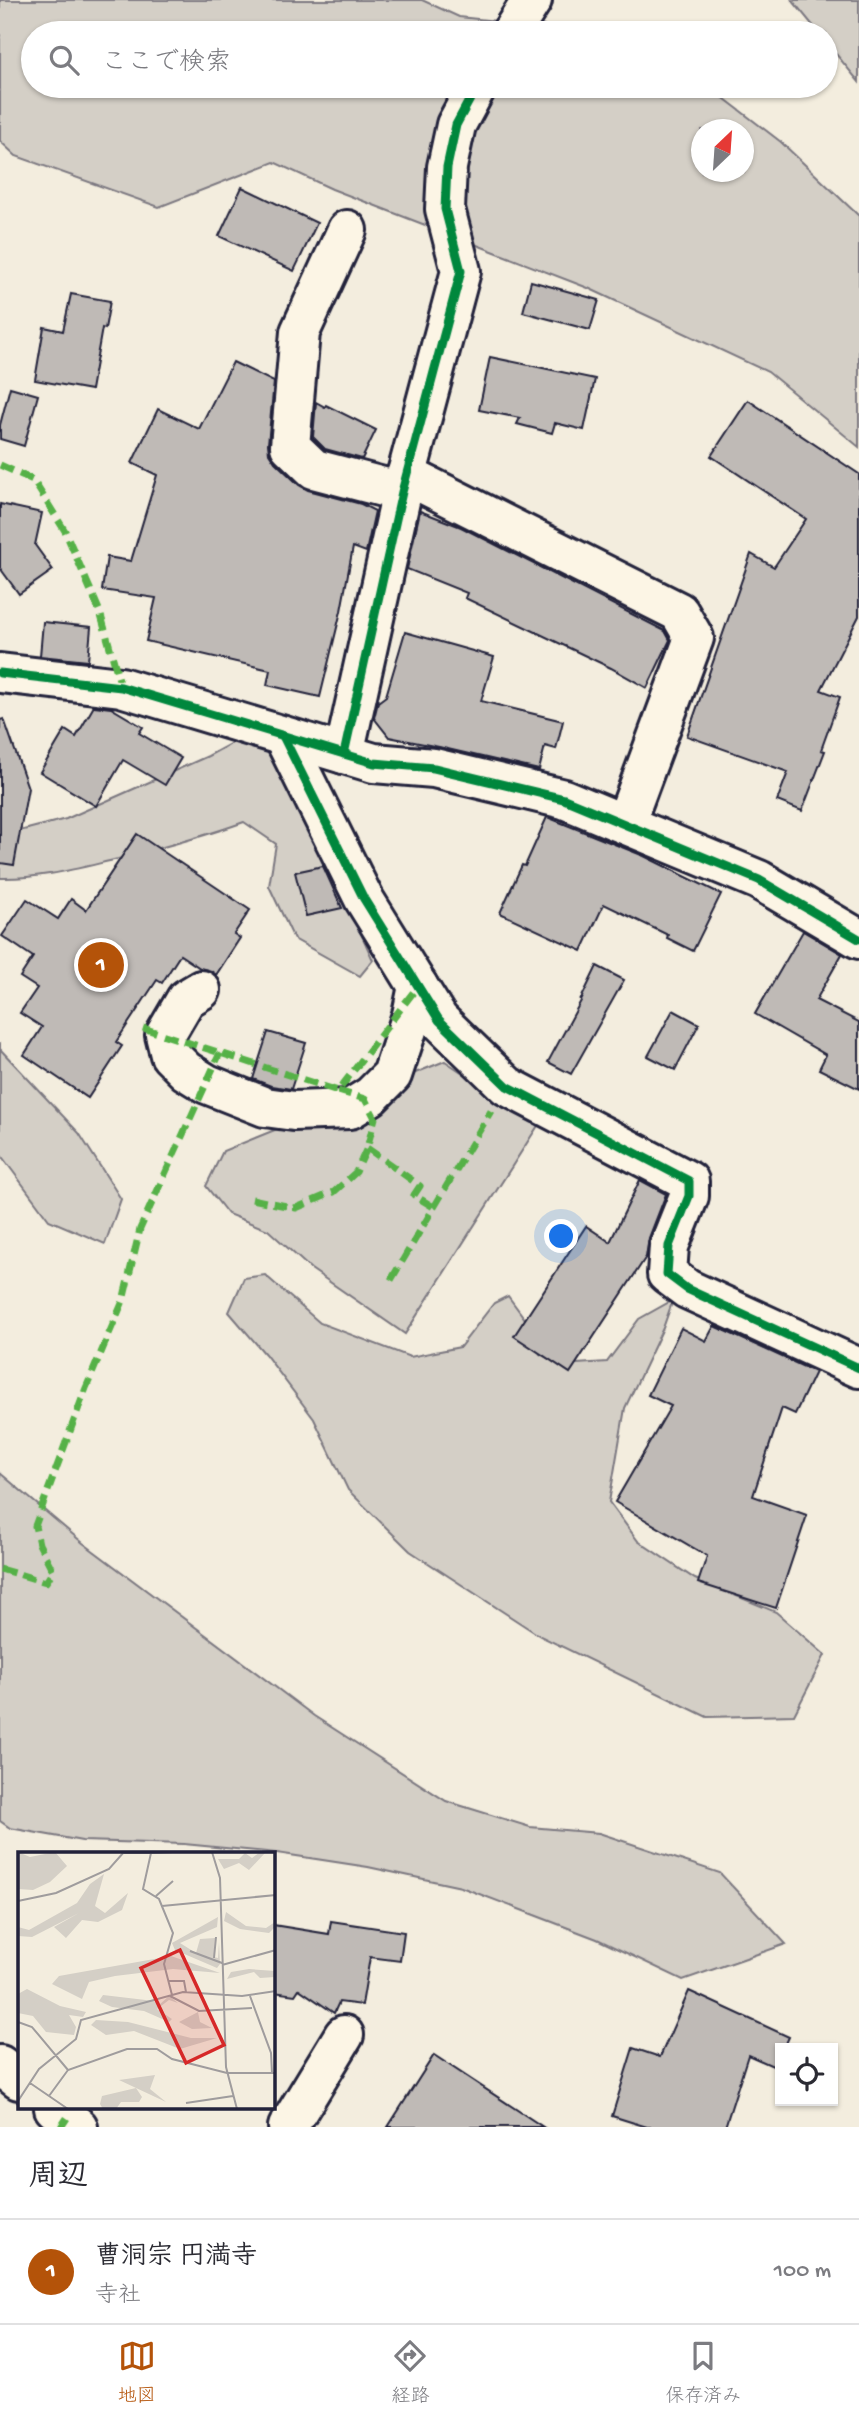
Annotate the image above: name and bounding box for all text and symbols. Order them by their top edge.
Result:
search box [21,21,838,98]
icon: search [45,41,83,79]
text: ここで検索 [101,49,231,80]
north arrow [691,119,754,182]
pin: 1 [78,939,124,991]
your location [544,1219,578,1253]
inset map [18,1852,275,2110]
map controls [775,2043,838,2106]
button: locate [775,2043,838,2106]
text: 周辺 [28,2161,88,2196]
text: 曹洞宗 円満寺 [95,2243,257,2274]
text: 1 [46,2258,56,2285]
text: 100 m [774,2258,831,2285]
text: 寺社 [95,2283,141,2310]
tab: 地図 [118,2337,156,2409]
tab: 経路 [391,2337,429,2409]
tab: 保存済み [665,2337,741,2409]

